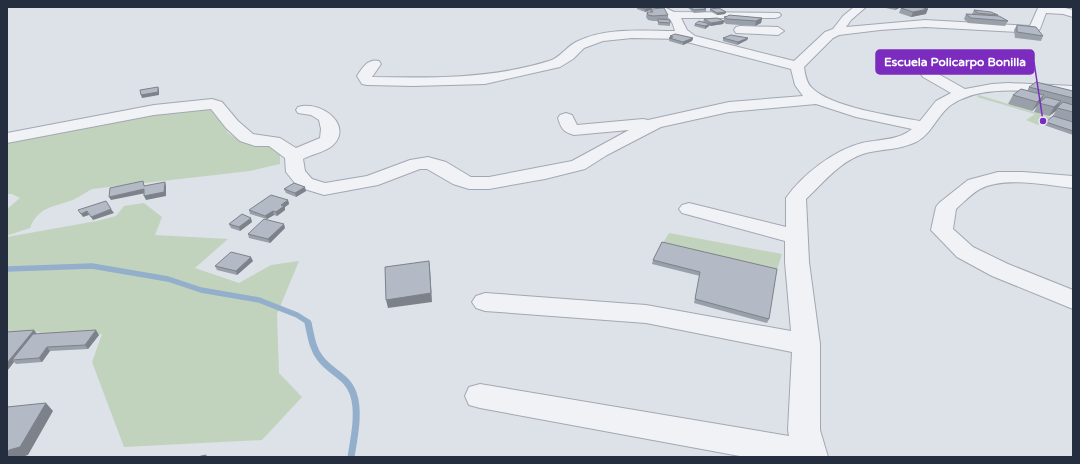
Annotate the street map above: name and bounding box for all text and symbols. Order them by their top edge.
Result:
callout: Escuela Policarpo Bonilla [876,50,1034,74]
text: Escuela Policarpo Bonilla [884,55,1026,70]

